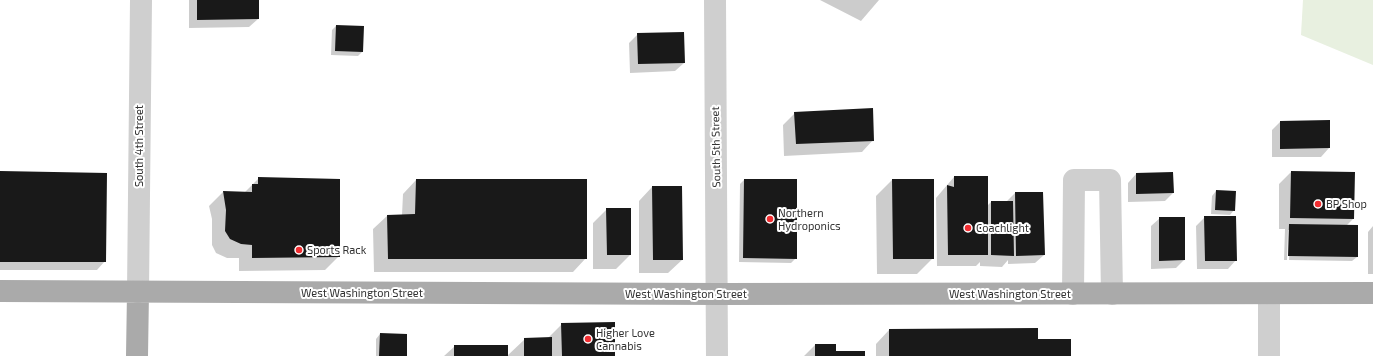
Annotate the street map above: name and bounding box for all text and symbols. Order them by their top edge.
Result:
street label: South 4th Street [132,105,146,187]
street label: South 5th Street [709,106,723,188]
place label: BP Shop [1326,197,1367,211]
marker: BP Shop [1313,199,1323,209]
place label: Northern Hydroponics [778,206,841,232]
marker: Northern Hydroponics [765,214,775,224]
place label: Coachlight [976,221,1029,235]
marker: Coachlight [963,223,973,233]
place label: Sports Rack [307,243,366,257]
marker: Sports Rack [294,245,304,255]
street label: West Washington Street [301,286,423,300]
street label: West Washington Street [625,287,747,301]
street label: West Washington Street [949,287,1071,301]
place label: Higher Love Cannabis [596,326,655,352]
marker: Higher Love Cannabis [583,334,593,344]

